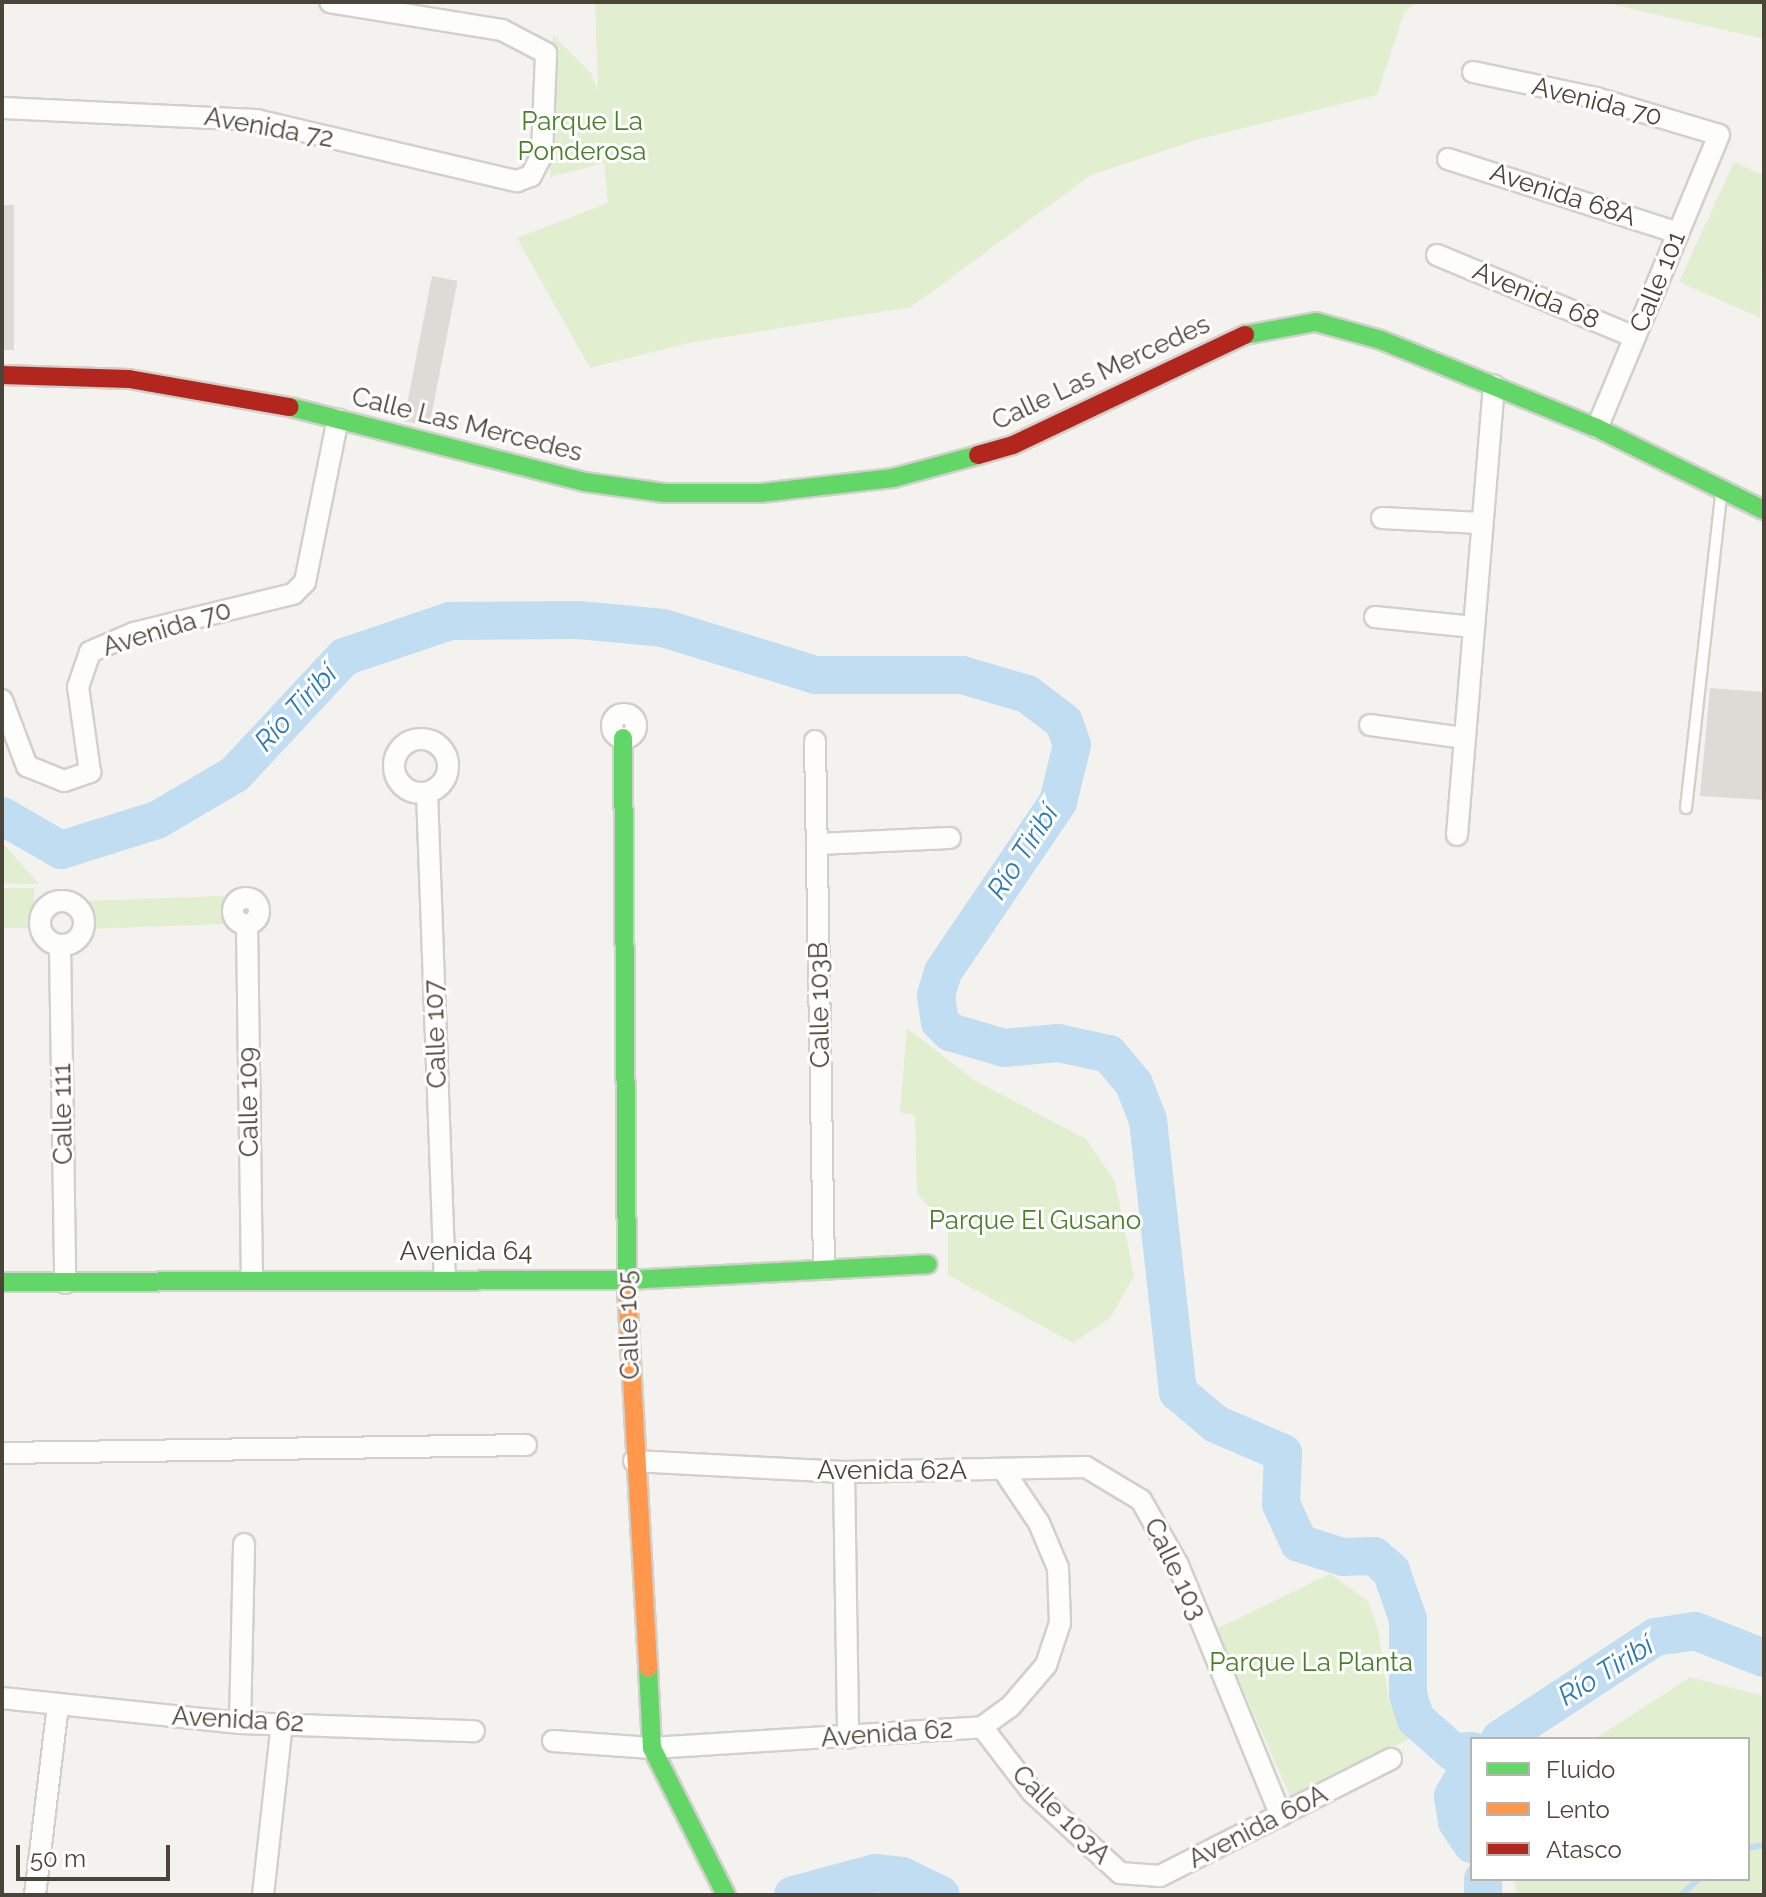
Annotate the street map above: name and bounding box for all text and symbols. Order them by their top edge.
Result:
street label: Avenida 70 [1529,71,1665,133]
street label: Avenida 72 [202,101,336,155]
park label: Parque La Ponderosa [518,106,646,168]
street label: Avenida 68A [1486,157,1640,233]
street label: Calle 101 [1624,227,1692,337]
street label: Avenida 68 [1468,255,1604,337]
street label: Calle Las Mercedes [987,309,1215,437]
street label: Calle Las Mercedes [348,381,586,469]
street label: Avenida 70 [99,595,235,663]
water label: Río Tiribí [247,658,345,758]
water label: Río Tiribí [980,798,1066,906]
street label: Calle 103B [803,942,837,1068]
street label: Calle 107 [419,979,453,1089]
street label: Calle 109 [232,1047,266,1157]
street label: Calle 111 [47,1063,79,1165]
park label: Parque El Gusano [928,1205,1142,1237]
street label: Avenida 64 [399,1236,533,1268]
street label: Calle 105 [612,1270,646,1380]
street label: Avenida 62A [817,1455,967,1487]
street label: Calle 103 [1137,1513,1213,1625]
water label: Río Tiribí [1552,1628,1660,1714]
park label: Parque La Planta [1209,1647,1413,1679]
street label: Avenida 62 [171,1701,305,1739]
street label: Avenida 62 [820,1714,954,1754]
legend [1470,1737,1750,1881]
text: Fluido [1546,1755,1615,1784]
street label: Calle 103A [1005,1759,1117,1871]
street label: Avenida 60A [1183,1779,1333,1875]
text: Lento [1546,1795,1610,1824]
scale bar [20,1829,174,1879]
text: Atasco [1546,1835,1622,1864]
text: 50 m [30,1844,86,1873]

